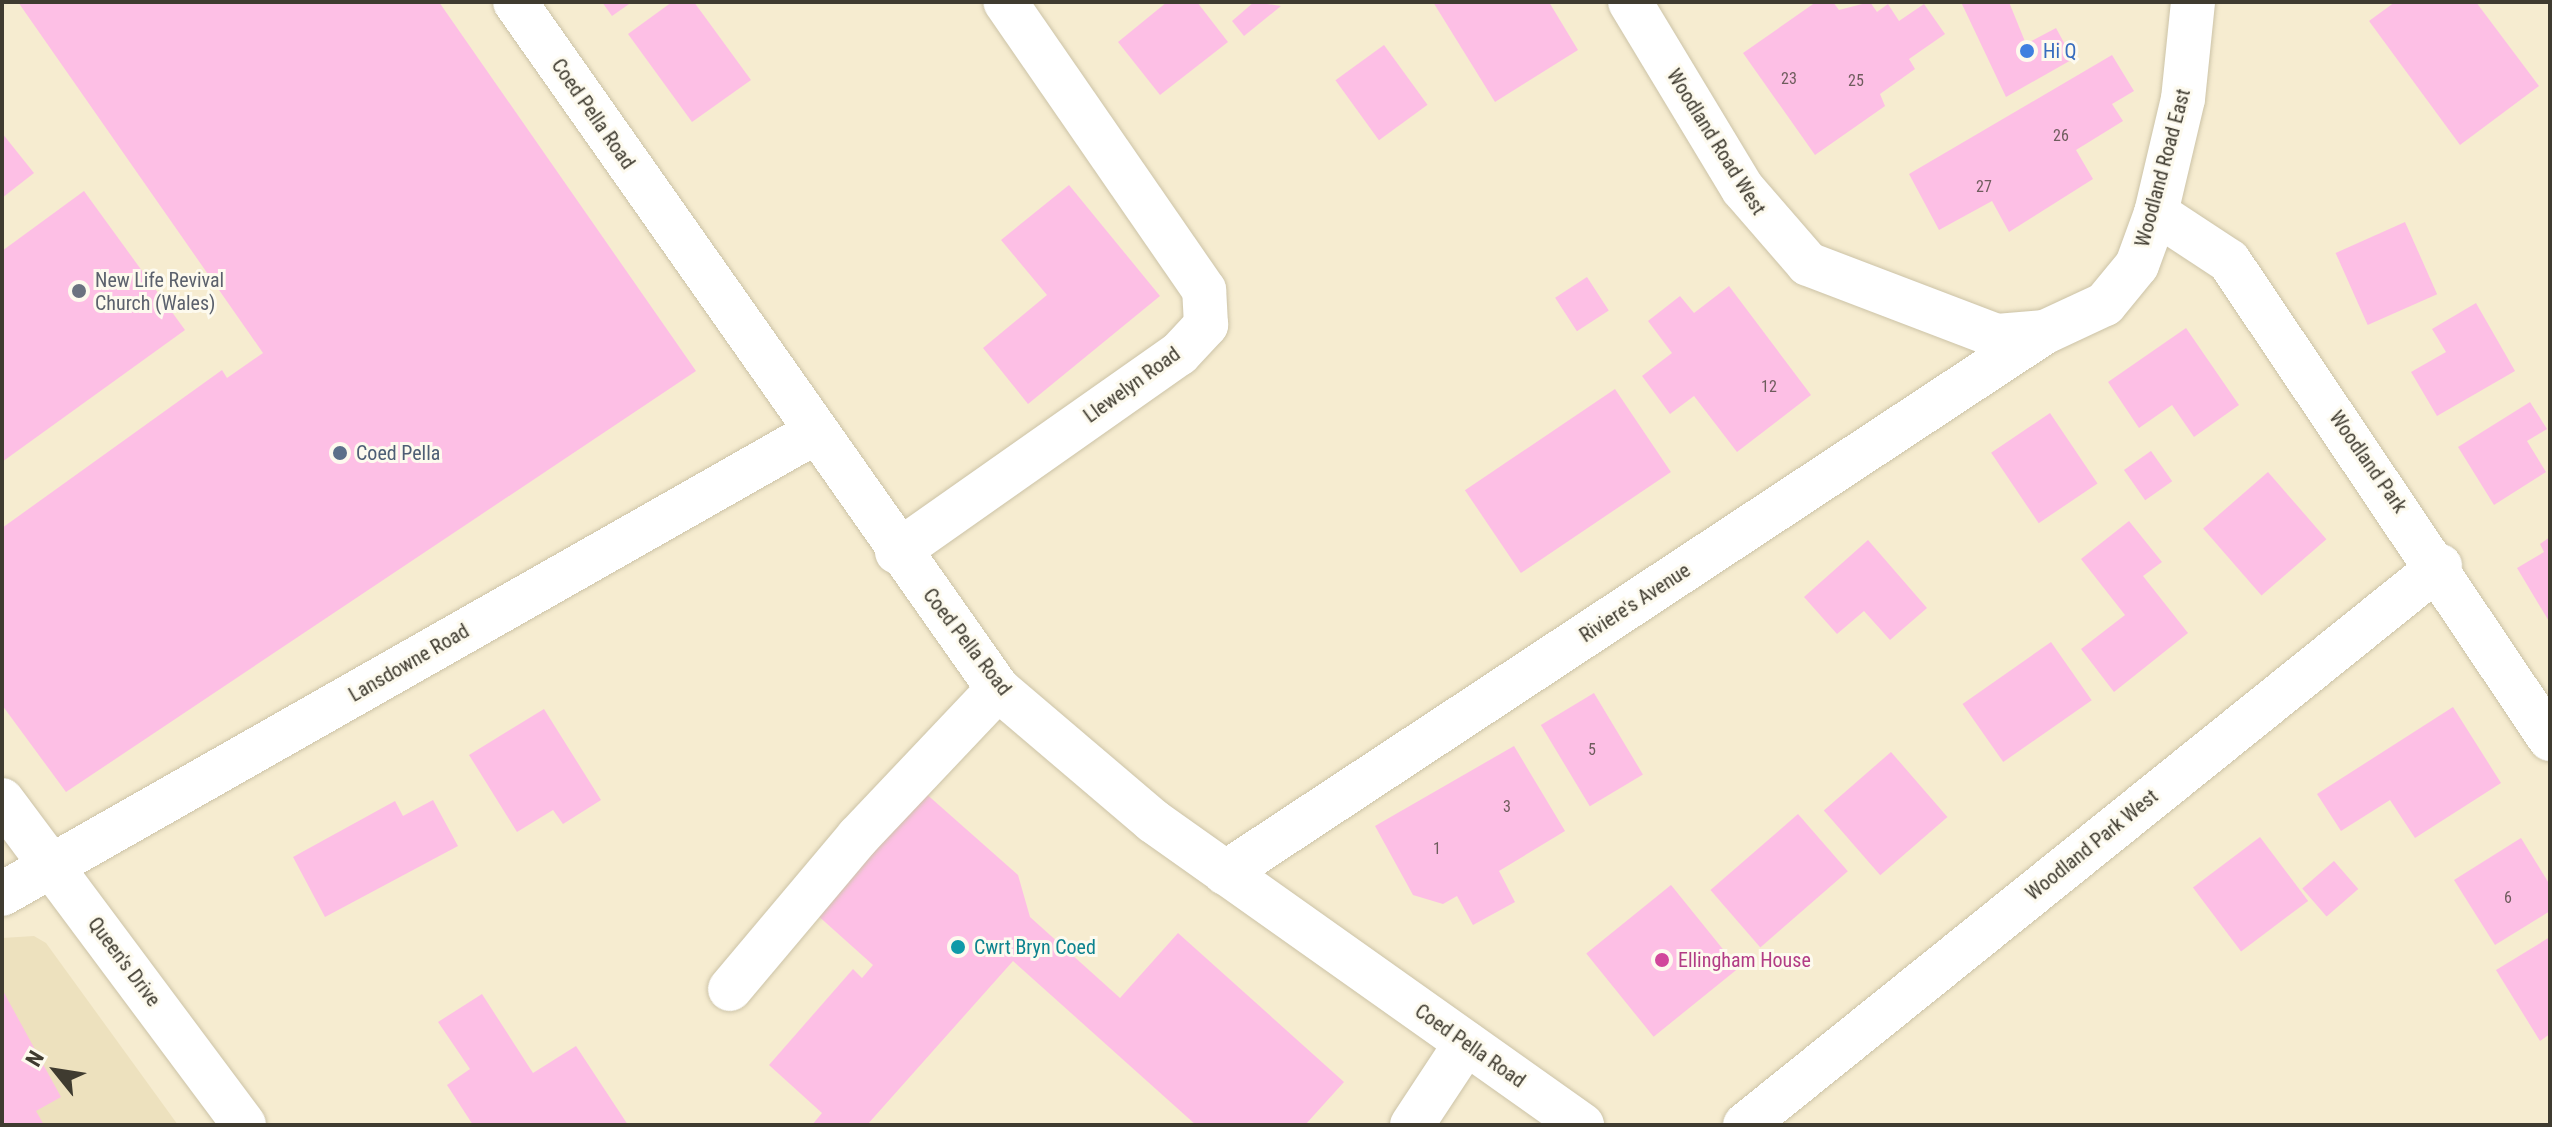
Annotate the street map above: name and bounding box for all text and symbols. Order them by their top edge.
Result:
place label: Hi Q [2043,39,2077,63]
marker: Hi Q [2018,42,2036,60]
street label: Coed Pella Road [546,54,640,174]
street label: Woodland Road West [1661,65,1771,219]
house number: 23 [1781,69,1797,89]
house number: 25 [1848,71,1864,91]
street label: Woodland Road East [2130,86,2196,250]
house number: 26 [2053,126,2069,146]
house number: 27 [1976,177,1992,197]
place label: New Life Revival Church (Wales) [95,268,224,315]
marker: New Life Revival Church (Wales) [70,282,88,300]
street label: Llewelyn Road [1079,342,1185,428]
house number: 12 [1761,377,1777,397]
street label: Woodland Park [2324,406,2412,518]
place label: Coed Pella [356,441,440,465]
marker: Coed Pella [331,444,349,462]
street label: Riviere's Avenue [1575,558,1695,648]
street label: Coed Pella Road [918,584,1016,700]
street label: Lansdowne Road [345,619,473,707]
house number: 5 [1588,740,1596,760]
street label: Woodland Park West [2021,784,2163,906]
house number: 3 [1503,797,1511,817]
house number: 1 [1433,839,1441,859]
house number: 6 [2504,888,2512,908]
street label: Queen's Drive [83,913,165,1011]
place label: Cwrt Bryn Coed [974,935,1096,959]
marker: Cwrt Bryn Coed [949,938,967,956]
place label: Ellingham House [1678,948,1811,972]
marker: Ellingham House [1653,951,1671,969]
street label: Coed Pella Road [1410,999,1530,1093]
north arrow [16,1031,96,1111]
text: N [21,1047,49,1071]

